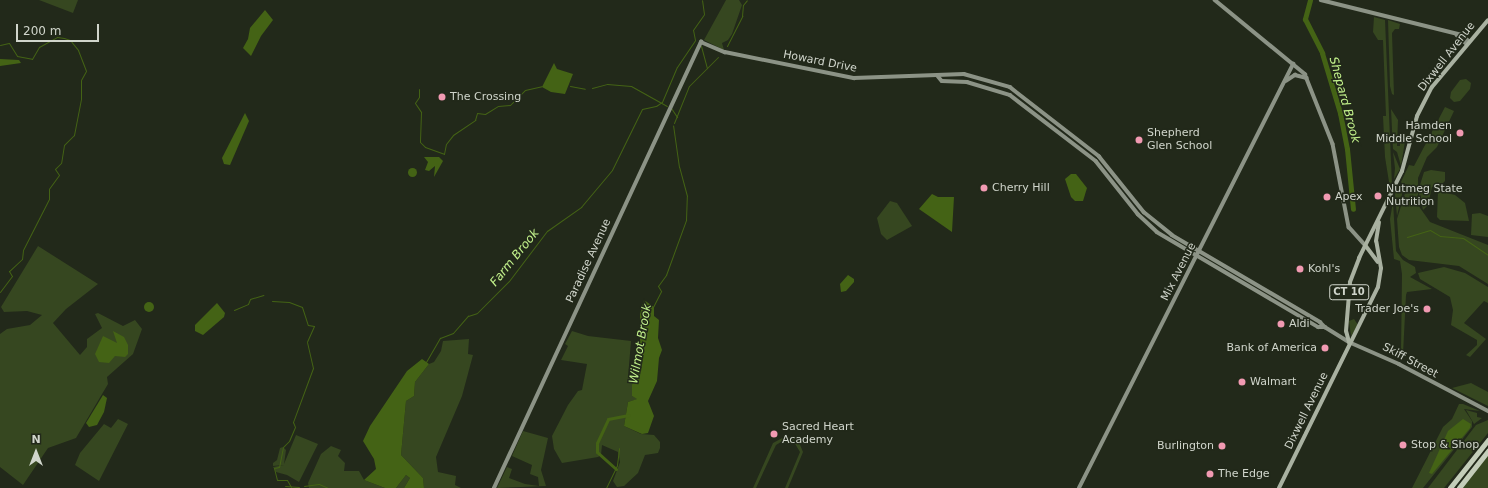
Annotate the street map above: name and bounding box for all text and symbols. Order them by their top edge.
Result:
scale bar [18,16,101,42]
street label: Dixwell Avenue [1416,20,1478,94]
text: 200 m [23,24,61,38]
street label: Howard Drive [782,48,858,76]
water label: Shepard Brook [1326,55,1362,145]
place label: The Crossing [450,90,521,104]
marker: The Crossing [437,92,447,102]
place label: Hamden Middle School [1376,120,1452,146]
place label: Shepherd Glen School [1147,127,1212,153]
marker: Hamden Middle School [1455,128,1465,138]
marker: Shepherd Glen School [1134,135,1144,145]
place label: Cherry Hill [992,181,1050,195]
marker: Cherry Hill [979,183,989,193]
place label: Nutmeg State Nutrition [1386,183,1463,209]
place label: Apex [1335,190,1363,204]
marker: Nutmeg State Nutrition [1373,191,1383,201]
marker: Apex [1322,192,1332,202]
street label: Paradise Avenue [564,217,614,305]
water label: Farm Brook [488,226,542,290]
street label: Mix Avenue [1159,241,1199,303]
place label: Kohl's [1308,262,1340,276]
marker: Kohl's [1295,264,1305,274]
road number: CT 10 [1329,284,1369,300]
place label: Trader Joe's [1355,302,1419,316]
water label: Wilmot Brook [627,303,655,385]
marker: Trader Joe's [1422,304,1432,314]
place label: Aldi [1289,317,1310,331]
marker: Aldi [1276,319,1286,329]
place label: Bank of America [1226,341,1317,355]
street label: Skiff Street [1380,341,1440,381]
marker: Bank of America [1320,343,1330,353]
street label: Dixwell Avenue [1283,370,1331,452]
place label: Walmart [1250,375,1296,389]
marker: Walmart [1237,377,1247,387]
place label: Sacred Heart Academy [782,421,854,447]
marker: Sacred Heart Academy [769,429,779,439]
north arrow [16,432,56,472]
text: N [31,433,41,446]
place label: Stop & Shop [1411,438,1479,452]
place label: Burlington [1157,439,1214,453]
marker: Stop & Shop [1398,440,1408,450]
marker: Burlington [1217,441,1227,451]
place label: The Edge [1218,467,1270,481]
marker: The Edge [1205,469,1215,479]

